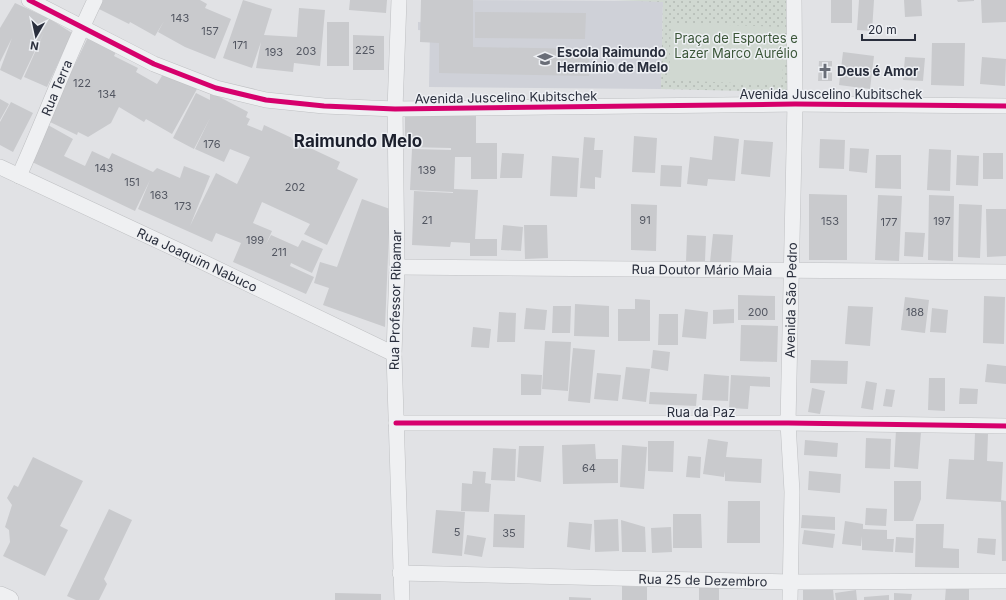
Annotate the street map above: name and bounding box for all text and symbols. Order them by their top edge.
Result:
house number: 143 [171,11,189,25]
north arrow [16,16,56,56]
scale bar [862,16,915,42]
text: 20 m [868,22,897,37]
house number: 157 [201,24,219,38]
park label: Praça de Esportes e Lazer Marco Aurélio [674,30,798,61]
text: N [29,38,40,53]
house number: 171 [232,38,248,52]
house number: 225 [355,43,375,57]
house number: 203 [296,44,316,58]
place label: Escola Raimundo Hermínio de Melo [557,44,668,75]
house number: 193 [265,45,283,59]
school or university icon: Escola Raimundo Hermínio de Melo [536,50,554,68]
street label: Rua Terra [38,57,75,118]
church icon: Deus é Amor [816,62,834,80]
place label: Deus é Amor [837,63,919,79]
house number: 122 [73,76,91,90]
street label: Avenida Juscelino Kubitschek [740,86,922,102]
house number: 134 [98,87,116,101]
street label: Avenida Juscelino Kubitschek [414,87,598,107]
district label: Raimundo Melo [294,131,422,151]
house number: 176 [203,137,221,151]
house number: 143 [95,161,113,175]
house number: 139 [418,163,436,177]
house number: 151 [124,175,140,189]
house number: 202 [285,180,305,194]
house number: 163 [150,188,168,202]
house number: 173 [174,199,192,213]
house number: 21 [421,213,433,227]
house number: 91 [639,213,651,227]
house number: 153 [821,214,839,228]
house number: 197 [933,214,951,228]
house number: 177 [880,215,898,229]
street label: Rua Joaquim Nabuco [135,224,260,295]
street label: Rua Professor Ribamar [386,230,404,370]
house number: 199 [246,233,264,247]
street label: Avenida São Pedro [781,242,800,358]
house number: 211 [271,245,287,259]
street label: Rua Doutor Mário Maia [632,261,772,278]
house number: 200 [748,305,768,319]
house number: 188 [906,305,924,319]
street label: Rua da Paz [667,404,735,420]
house number: 64 [582,461,596,475]
house number: 5 [454,525,461,539]
house number: 35 [502,526,516,540]
street label: Rua 25 de Dezembro [638,571,768,589]

